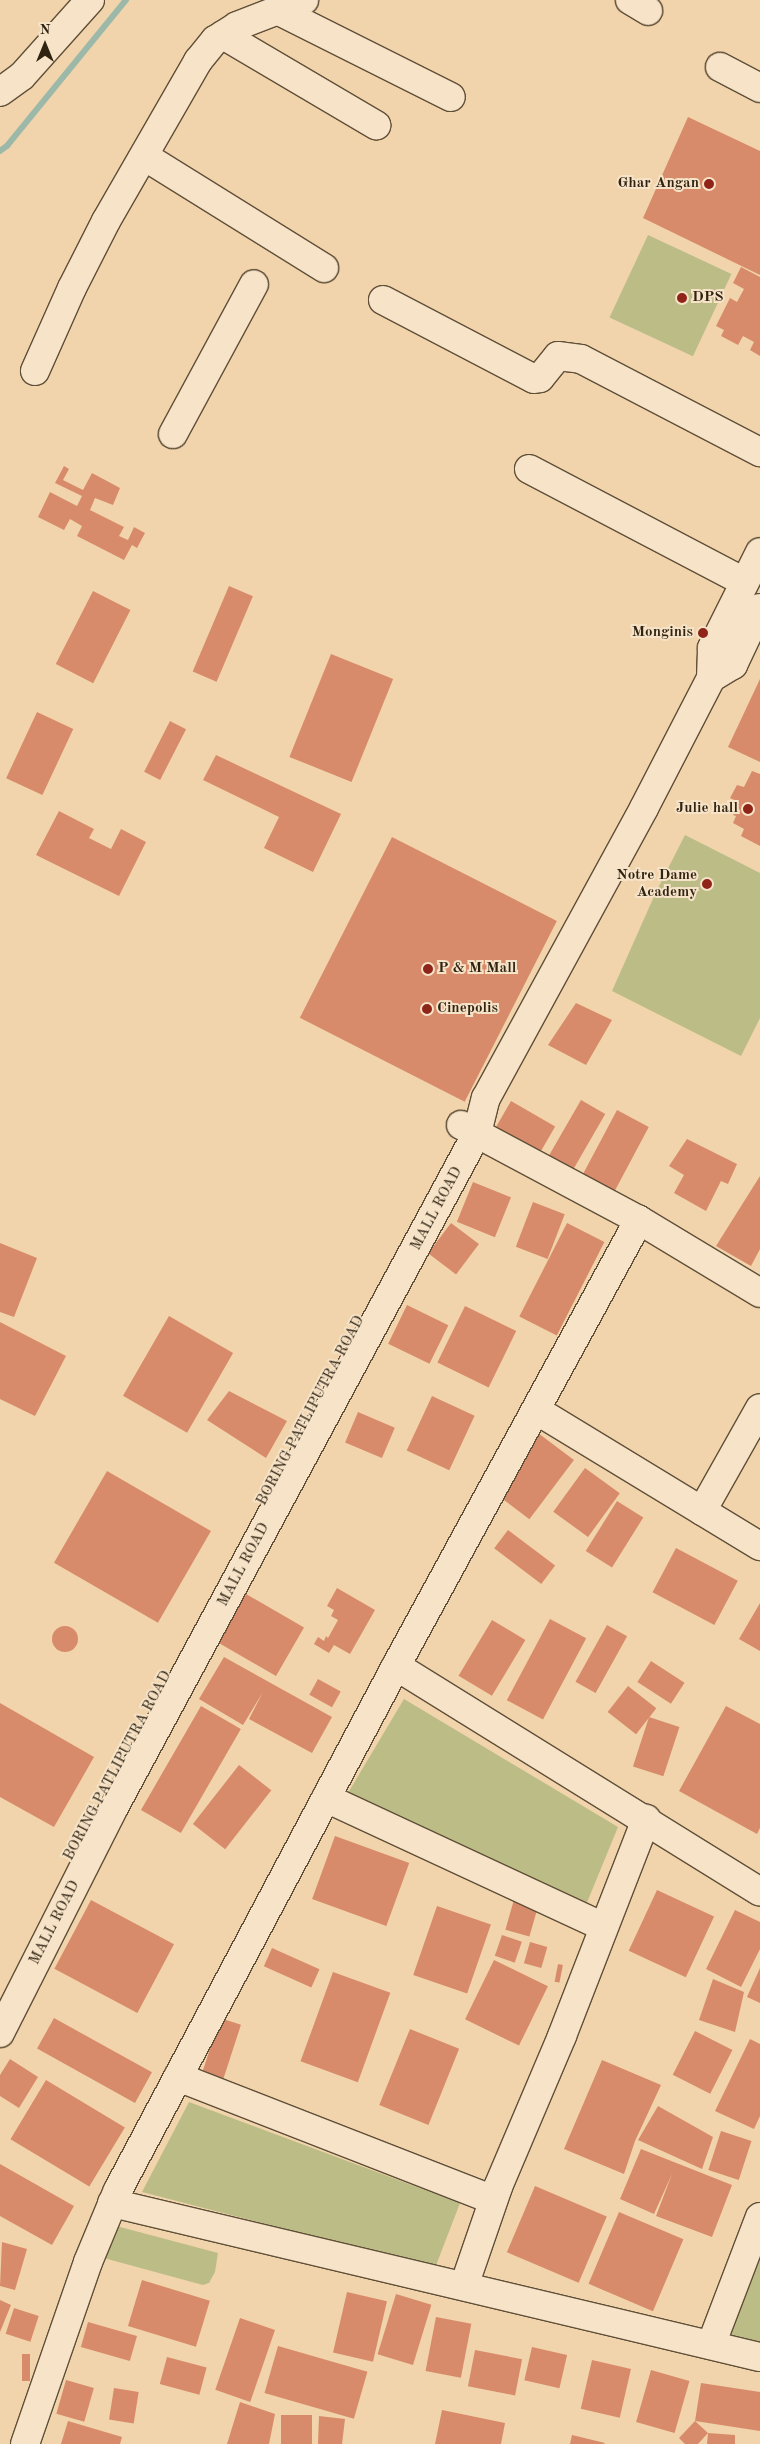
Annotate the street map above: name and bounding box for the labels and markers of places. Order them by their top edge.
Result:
place label: Ghar Angan [618,175,699,193]
marker: Ghar Angan [703,178,715,190]
place label: DPS [692,289,724,307]
marker: DPS [676,292,688,304]
place label: Monginis [632,624,693,642]
marker: Monginis [697,627,709,639]
place label: Julie hall [676,800,738,818]
marker: Julie hall [742,803,754,815]
place label: Notre Dame Academy [616,866,697,901]
marker: Notre Dame Academy [701,878,713,890]
place label: P & M Mall [438,960,516,978]
marker: P & M Mall [422,963,434,975]
place label: Cinepolis [437,1000,498,1018]
marker: Cinepolis [421,1003,433,1015]

